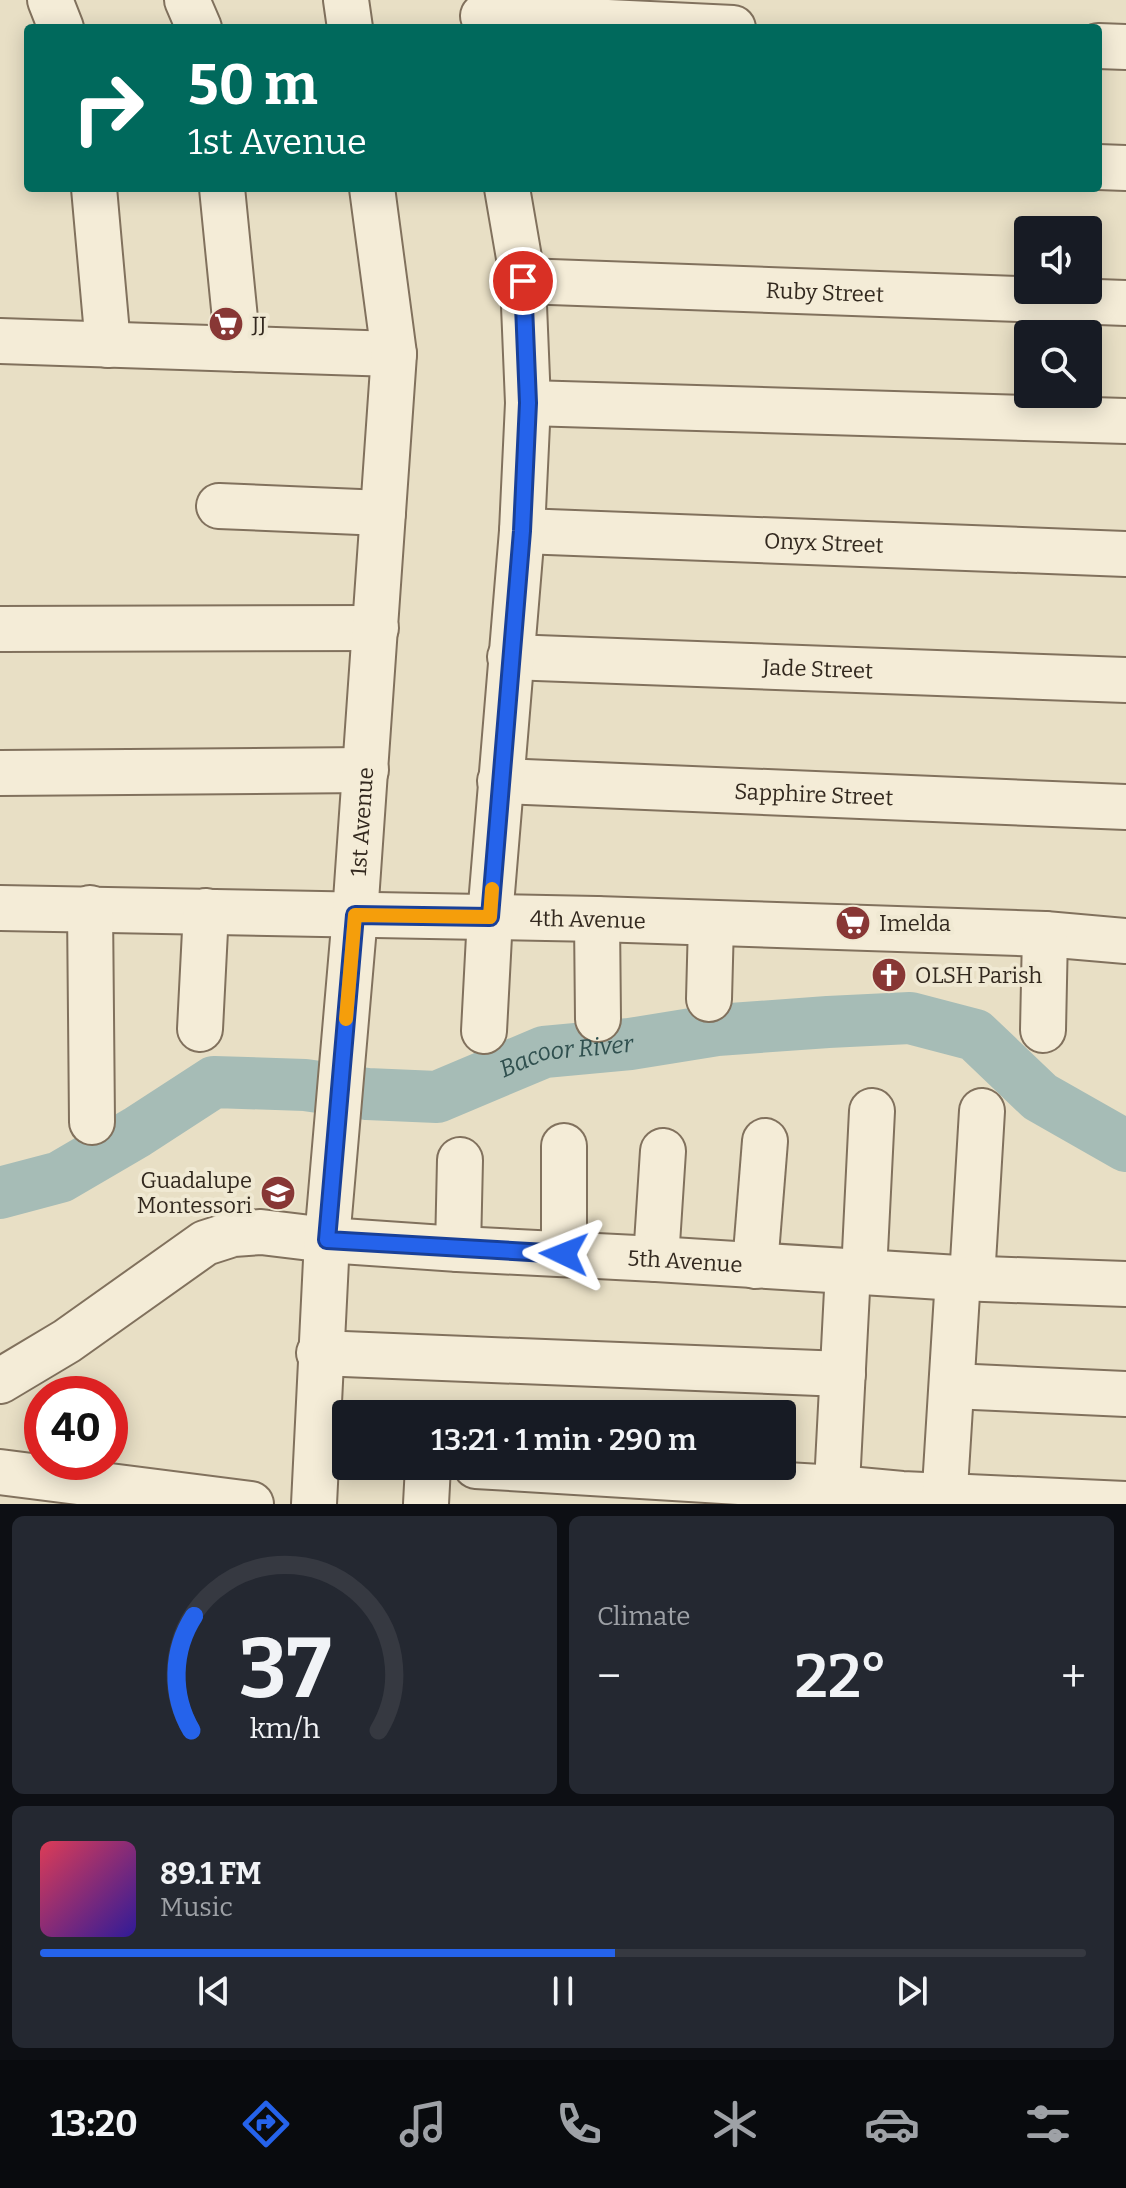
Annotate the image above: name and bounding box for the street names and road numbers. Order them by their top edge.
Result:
street label: Ruby Street [765,276,884,308]
street label: Onyx Street [764,527,884,558]
street label: Jade Street [761,653,874,684]
street label: 1st Avenue [344,766,379,877]
street label: Sapphire Street [734,777,894,811]
street label: 4th Avenue [530,904,646,934]
street label: 5th Avenue [627,1244,743,1278]

